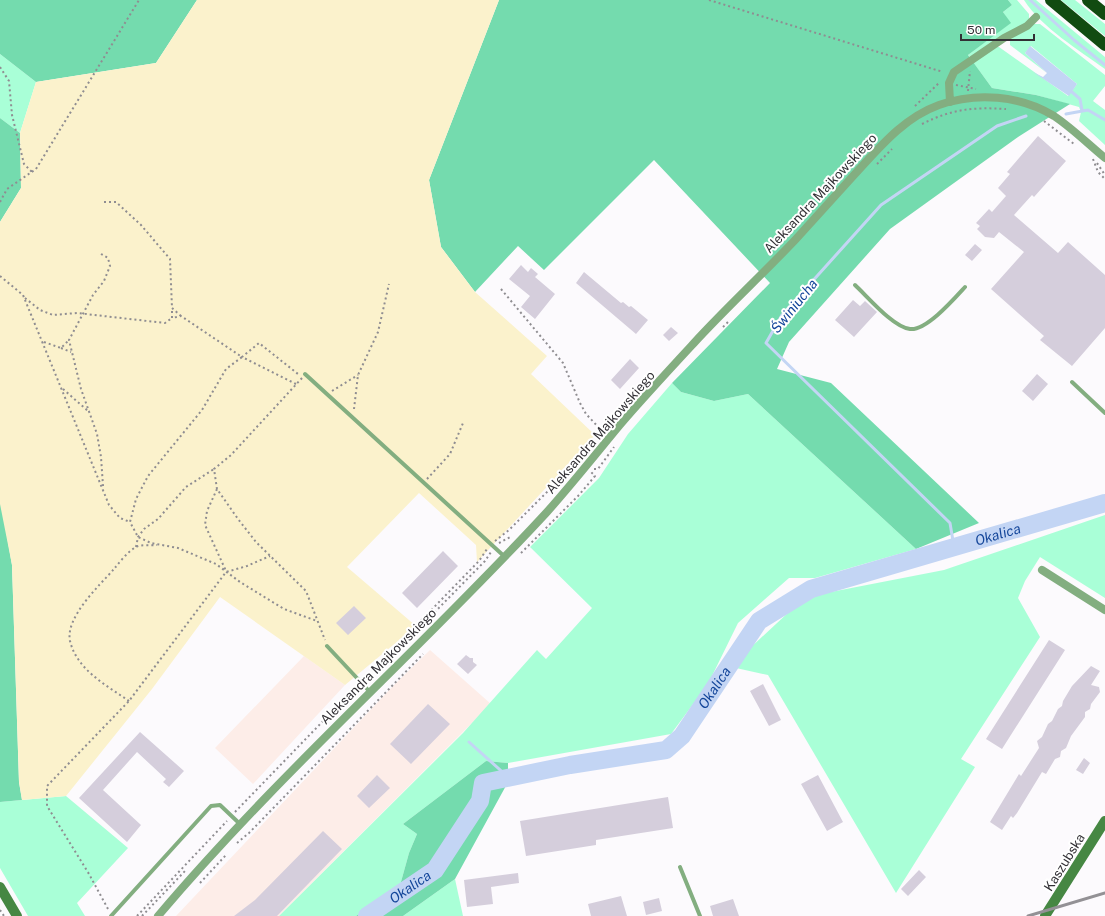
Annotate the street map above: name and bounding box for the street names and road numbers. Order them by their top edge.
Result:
street label: Aleksandra Majkowskiego [761,131,880,256]
street label: Aleksandra Majkowskiego [543,368,658,497]
street label: Aleksandra Majkowskiego [317,605,439,727]
street label: Kaszubska [1041,831,1088,894]

